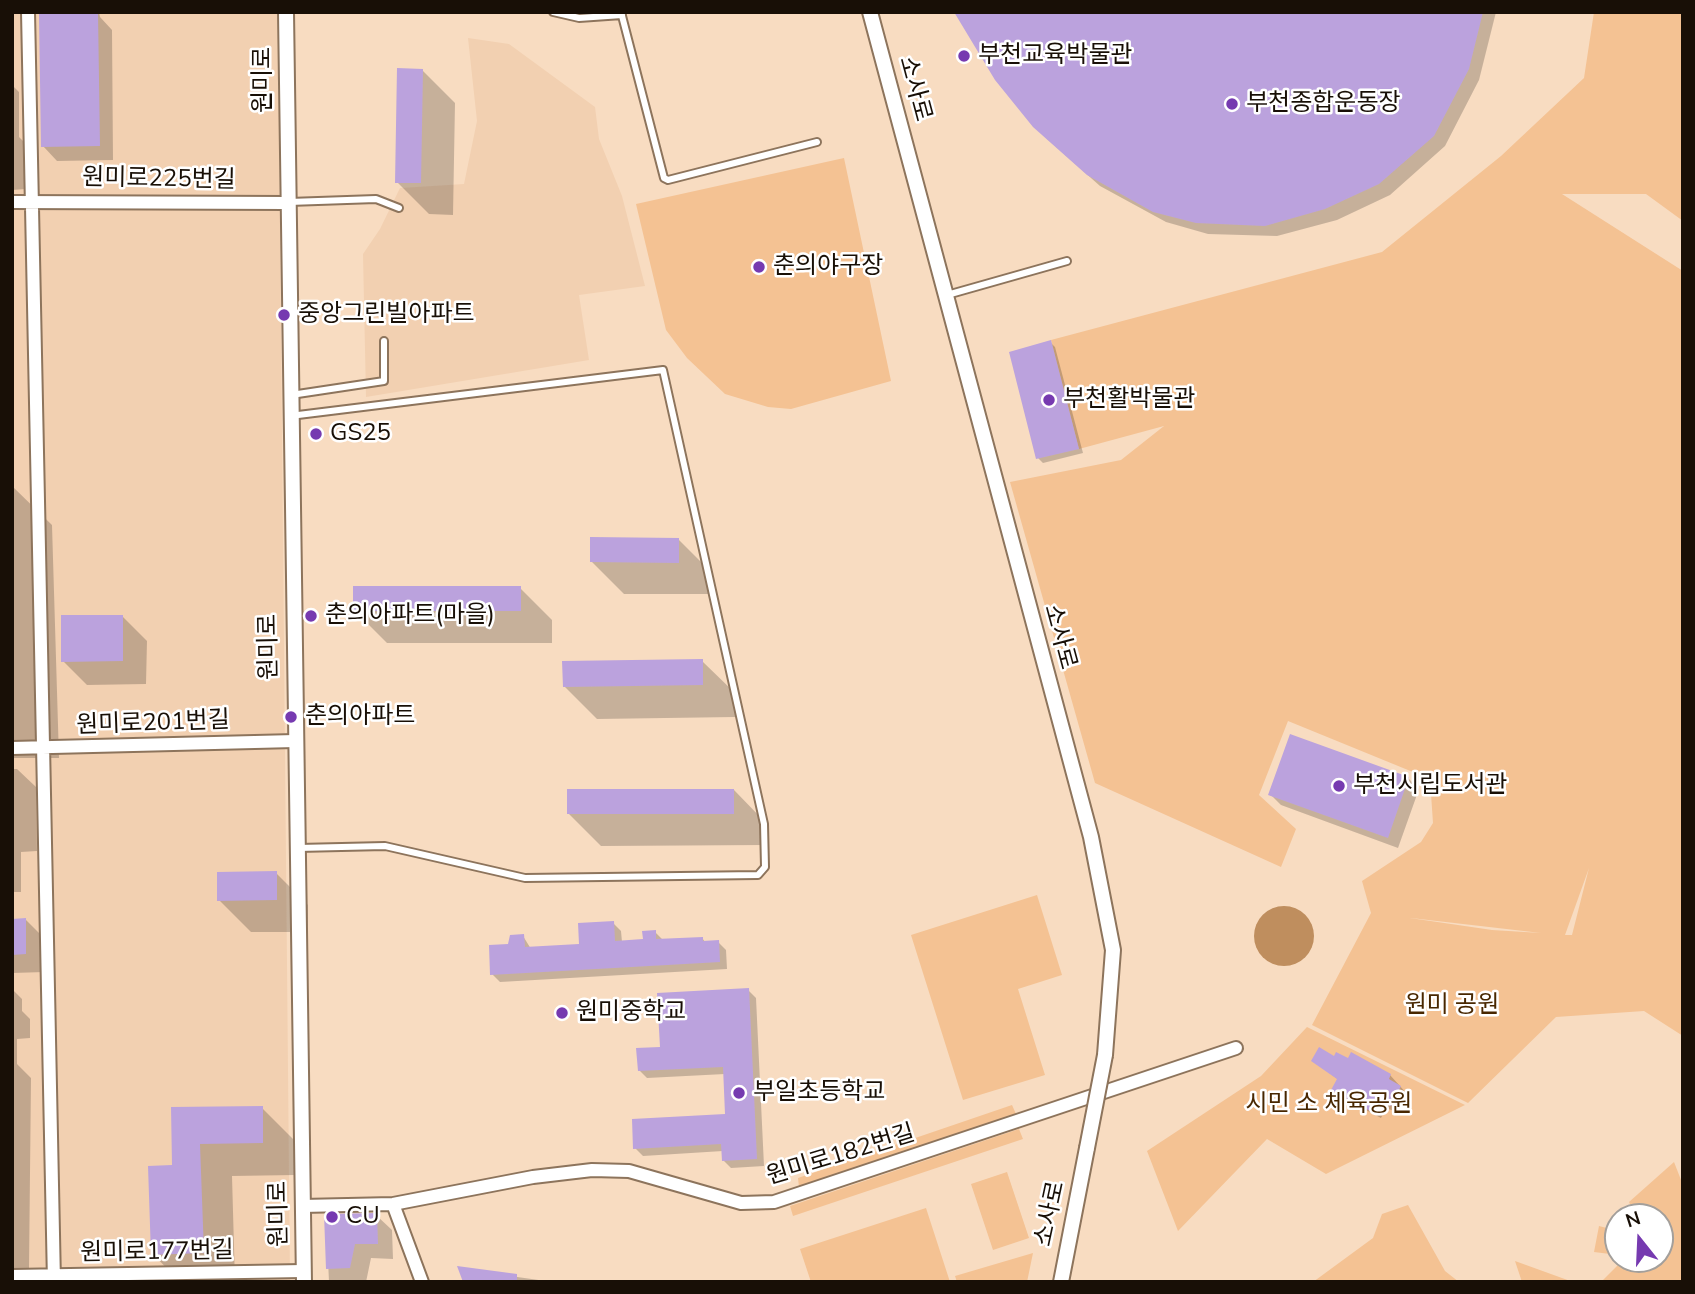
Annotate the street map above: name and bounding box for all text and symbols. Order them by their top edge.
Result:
place label: 부천교육박물관 [978,42,1133,70]
street label: 원미로 [250,47,278,113]
marker: 부천교육박물관 [956,48,972,64]
street label: 소사로 [892,53,936,125]
place label: 부천종합운동장 [1246,90,1401,118]
marker: 부천종합운동장 [1224,96,1240,112]
street label: 원미로225번길 [82,164,236,196]
place label: 춘의야구장 [773,253,883,281]
marker: 춘의야구장 [751,259,767,275]
place label: 중앙그린빌아파트 [298,301,475,329]
marker: 중앙그린빌아파트 [276,307,292,323]
place label: 부천활박물관 [1063,386,1195,414]
marker: 부천활박물관 [1041,392,1057,408]
place label: GS25 [330,420,391,448]
marker: GS25 [308,426,324,442]
street label: 소사로 [1037,601,1081,673]
place label: 춘의아파트(마을) [325,602,495,630]
marker: 춘의아파트(마을) [303,608,319,624]
street label: 원미로 [255,614,285,680]
place label: 춘의아파트 [305,703,415,731]
street label: 원미로201번길 [76,707,230,741]
marker: 춘의아파트 [283,709,299,725]
place label: 부천시립도서관 [1353,772,1508,800]
marker: 부천시립도서관 [1331,778,1347,794]
park label: 원미 공원 [1405,992,1499,1020]
place label: 원미중학교 [576,999,686,1027]
marker: 원미중학교 [554,1005,570,1021]
place label: 부일초등학교 [753,1079,885,1107]
marker: 부일초등학교 [731,1085,747,1101]
park label: 시민 소 체육공원 [1246,1091,1412,1119]
street label: 원미로182번길 [763,1120,919,1192]
street label: 소사로 [1030,1179,1072,1249]
street label: 원미로 [265,1181,295,1247]
place label: CU [346,1203,380,1231]
north arrow [1604,1203,1674,1273]
text: N [1622,1205,1644,1234]
marker: CU [324,1209,340,1225]
street label: 원미로177번길 [80,1237,234,1269]

